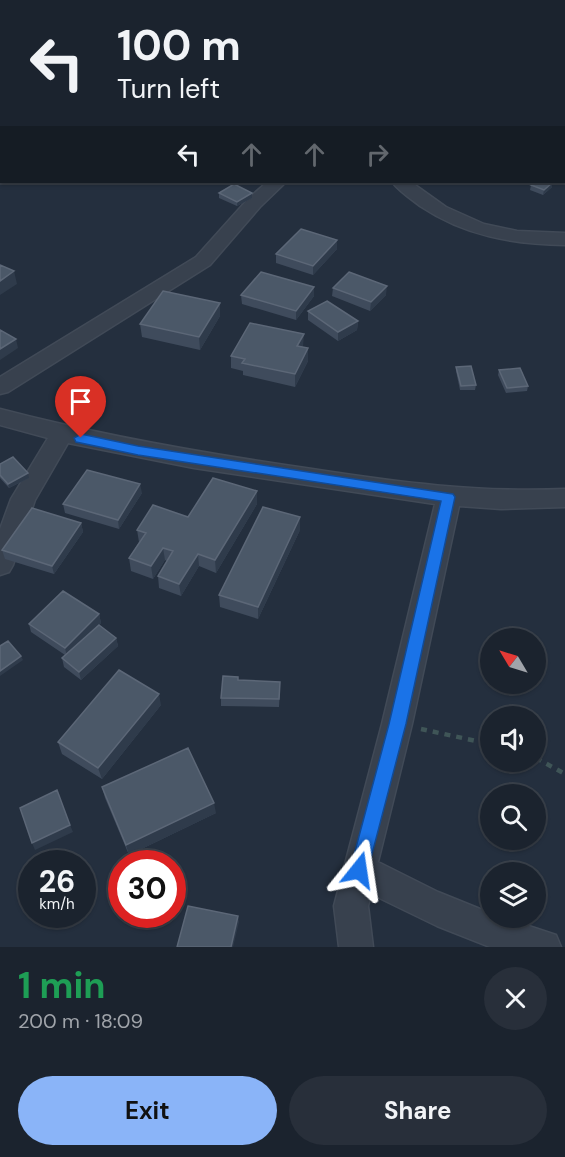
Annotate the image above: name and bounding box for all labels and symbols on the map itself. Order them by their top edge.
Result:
pin [55,376,106,438]
north arrow [480,628,546,694]
position arrow [327,838,391,902]
speed limit sign: 30 [108,850,186,928]

